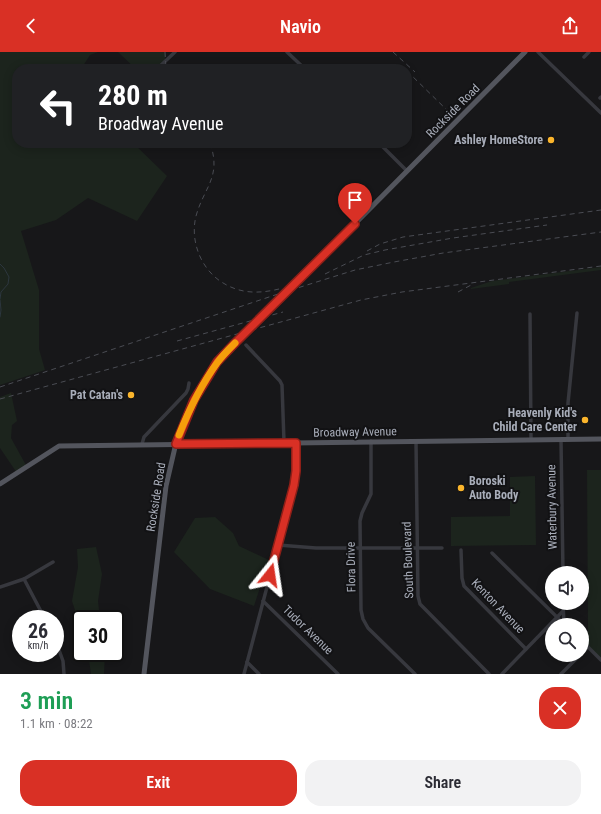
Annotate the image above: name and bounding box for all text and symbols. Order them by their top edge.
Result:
icon: back [20,15,42,37]
icon: share [559,15,581,37]
text: Navio [280,16,321,37]
text: 280 m [98,79,168,112]
icon: left [32,80,84,132]
street label: Rockside Road [423,81,483,141]
text: Broadway Avenue [98,113,223,134]
place label: Ashley HomeStore [454,133,543,147]
marker: Ashley HomeStore [546,135,556,145]
pin [338,183,372,224]
icon: arrive [344,189,366,211]
place label: Pat Catan's [70,388,124,402]
marker: Pat Catan's [126,390,136,400]
place label: Heavenly Kid's Child Care Center [493,406,578,434]
marker: Heavenly Kid's Child Care Center [580,415,590,425]
street label: Broadway Avenue [313,424,397,440]
street label: Rockside Road [144,461,168,533]
street label: Waterbury Avenue [544,464,560,550]
place label: Boroski Auto Body [469,474,519,502]
marker: Boroski Auto Body [456,483,466,493]
street label: South Boulevard [400,521,416,599]
street label: Flora Drive [344,541,358,592]
position arrow [249,554,291,596]
map controls [545,566,589,662]
button: sound [545,566,589,610]
street label: Kenton Avenue [469,576,528,636]
street label: Tudor Avenue [280,603,336,658]
speed limit sign: 30 [72,610,124,662]
button: search [545,618,589,662]
text: 26 [28,619,48,643]
text: km/h [28,640,48,651]
text: 3 min [20,687,73,715]
button: close [539,687,581,729]
text: 1.1 km · 08:22 [20,716,93,731]
button: Exit [20,760,297,806]
button: Share [305,760,581,806]

